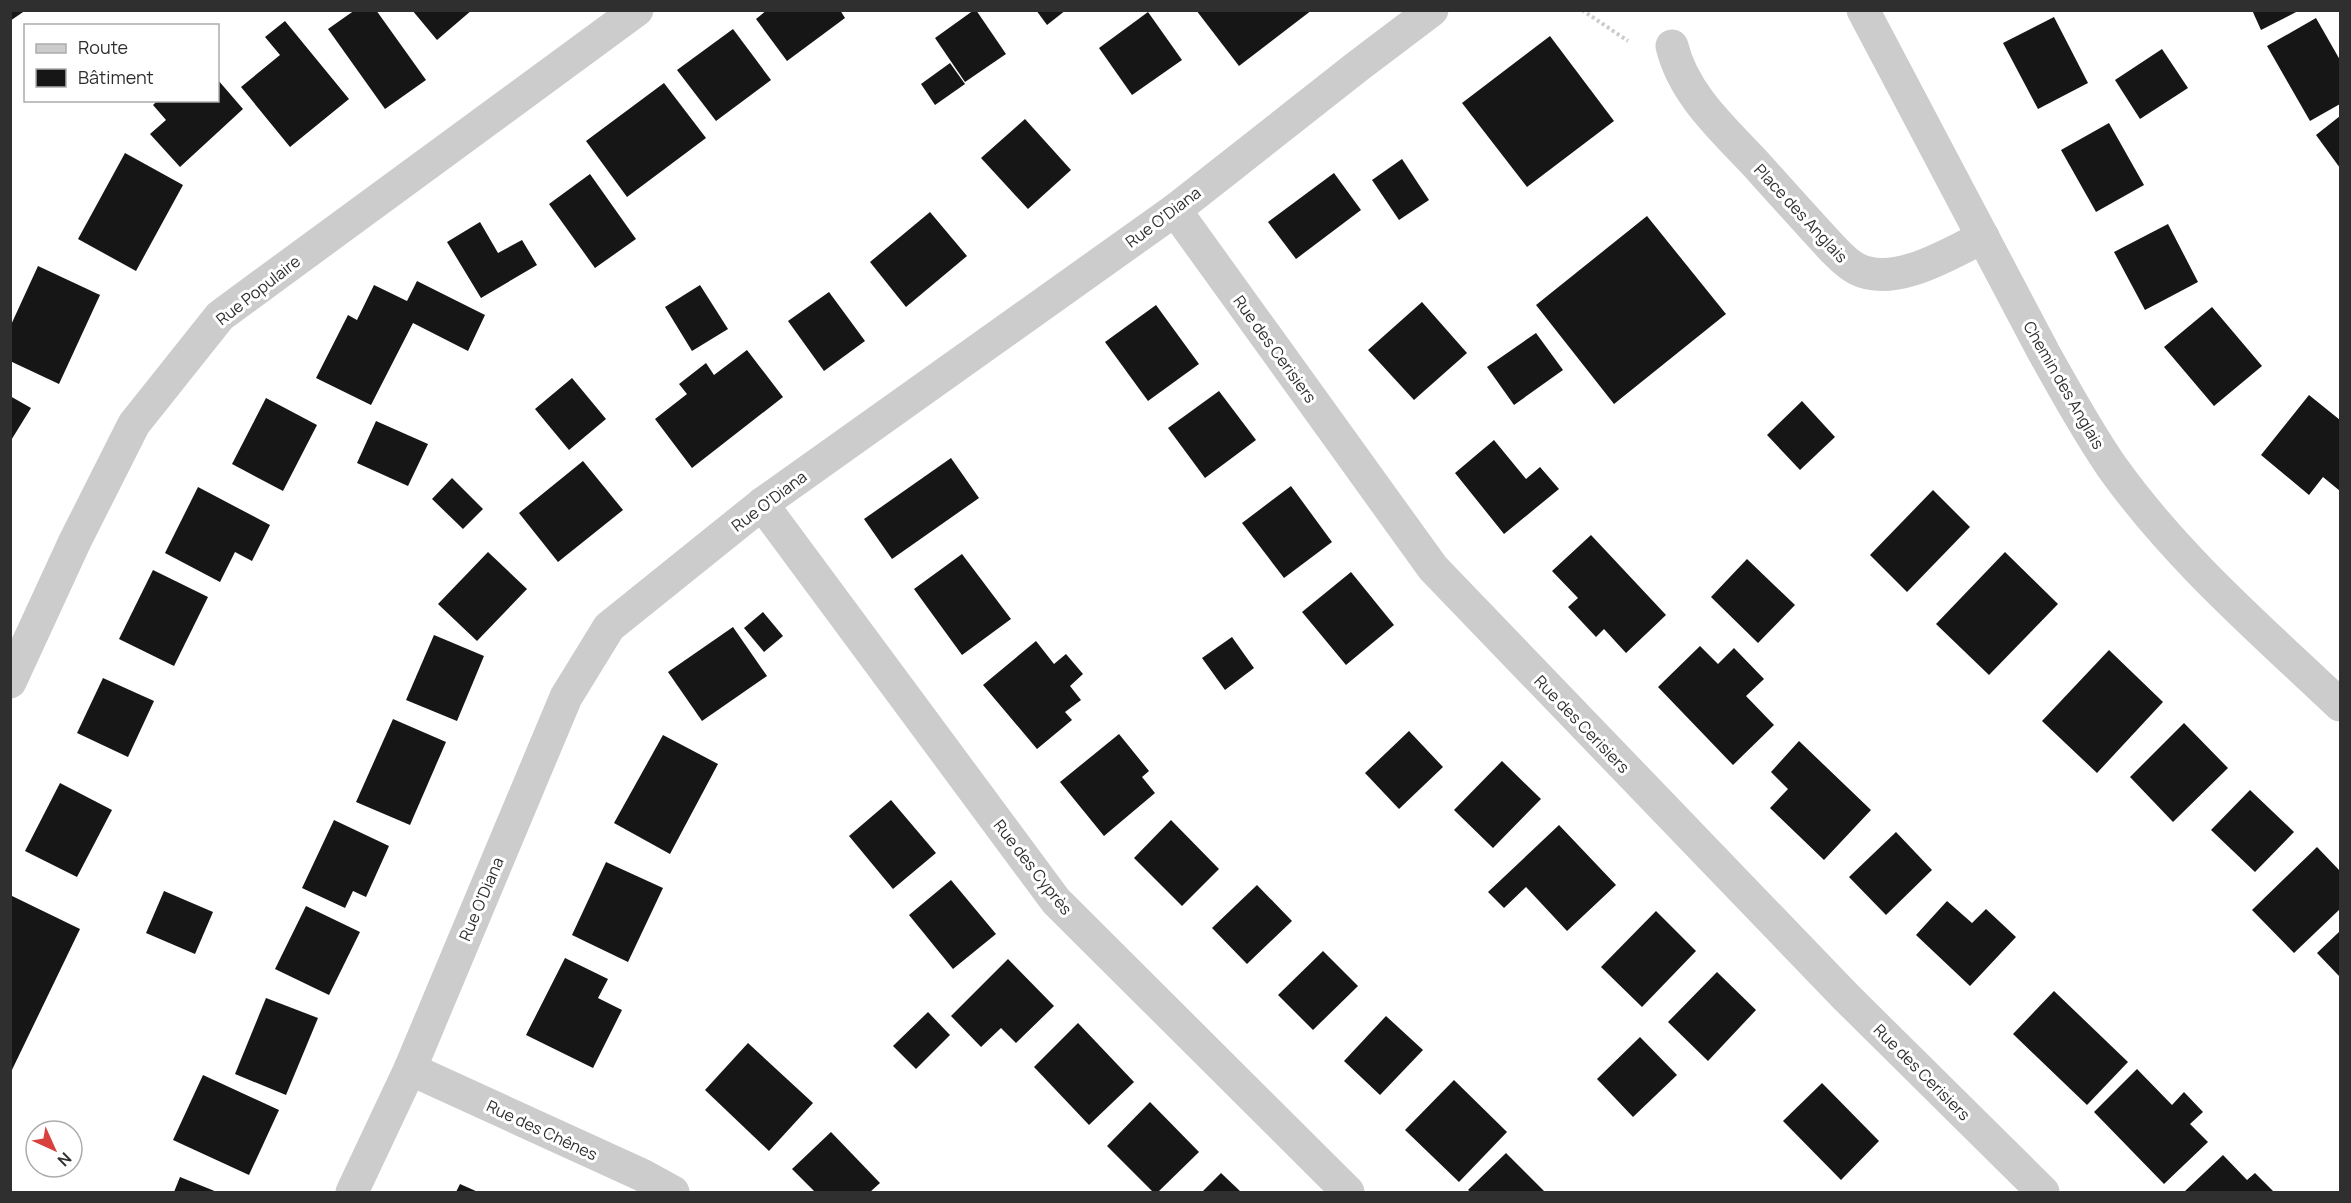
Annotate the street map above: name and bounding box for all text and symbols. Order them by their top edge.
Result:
legend [24,24,219,102]
text: Route [78,35,128,59]
text: Bâtiment [78,65,154,89]
street label: Place des Anglais [1749,159,1853,267]
street label: Rue O'Diana [1121,181,1205,253]
street label: Rue Populaire [211,250,305,330]
street label: Rue des Cerisiers [1228,291,1322,407]
street label: Chemin des Anglais [2018,317,2110,453]
street label: Rue O'Diana [727,465,811,537]
street label: Rue des Cerisiers [1530,670,1634,778]
street label: Rue des Cyprès [989,815,1077,919]
street label: Rue O'Diana [454,854,508,944]
street label: Rue des Cerisiers [1869,1019,1975,1125]
street label: Rue des Chênes [483,1095,601,1165]
north arrow [24,1119,84,1179]
text: N [53,1148,76,1171]

